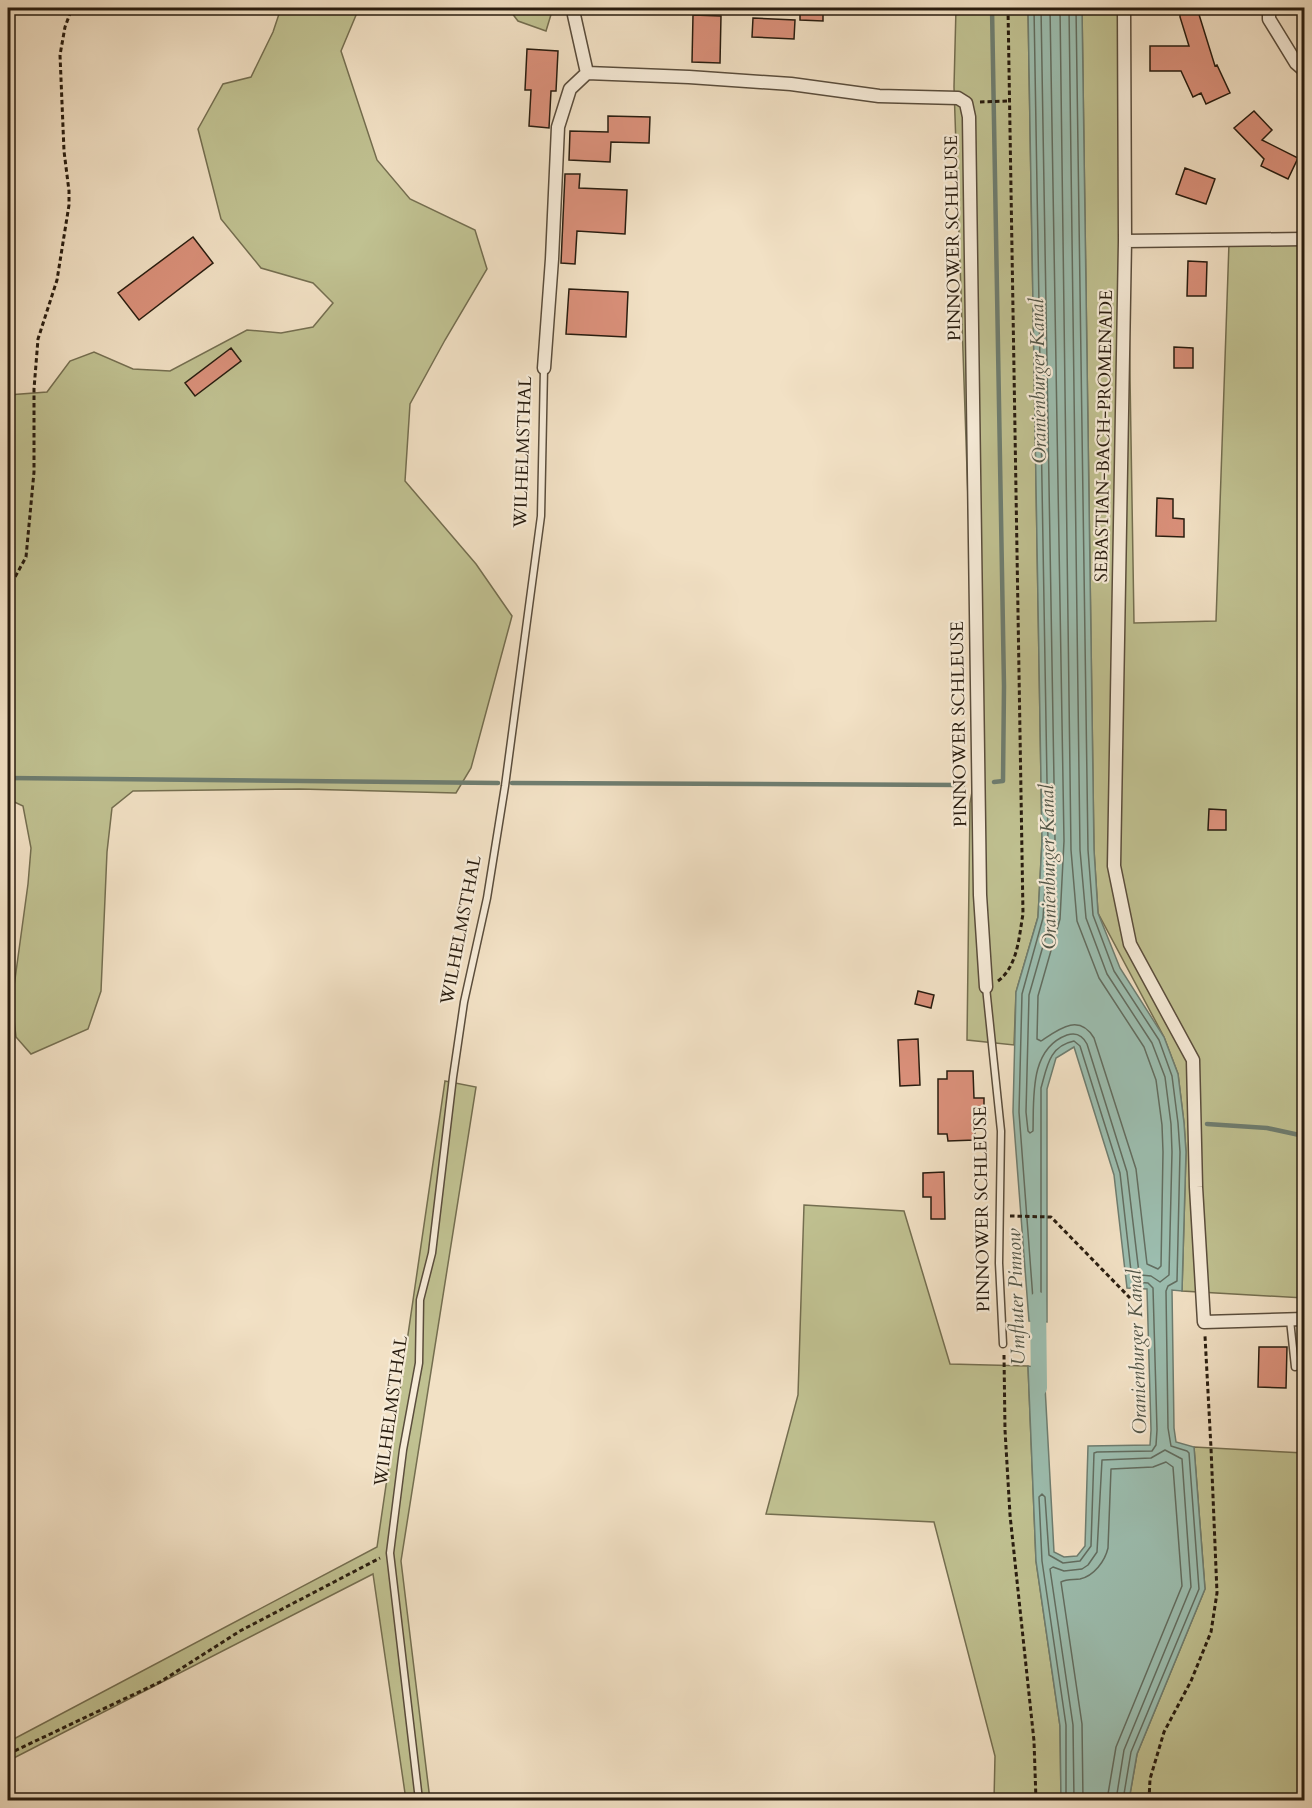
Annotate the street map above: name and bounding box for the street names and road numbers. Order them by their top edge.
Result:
street label: PINNOWER SCHLEUSE [939,135,967,341]
street label: SEBASTIAN-BACH-PROMENADE [1089,290,1119,582]
street label: WILHELMSTHAL [508,376,538,529]
street label: PINNOWER SCHLEUSE [945,621,973,827]
street label: WILHELMSTHAL [434,853,488,1008]
street label: PINNOWER SCHLEUSE [968,1106,996,1312]
street label: WILHELMSTHAL [368,1334,414,1489]

